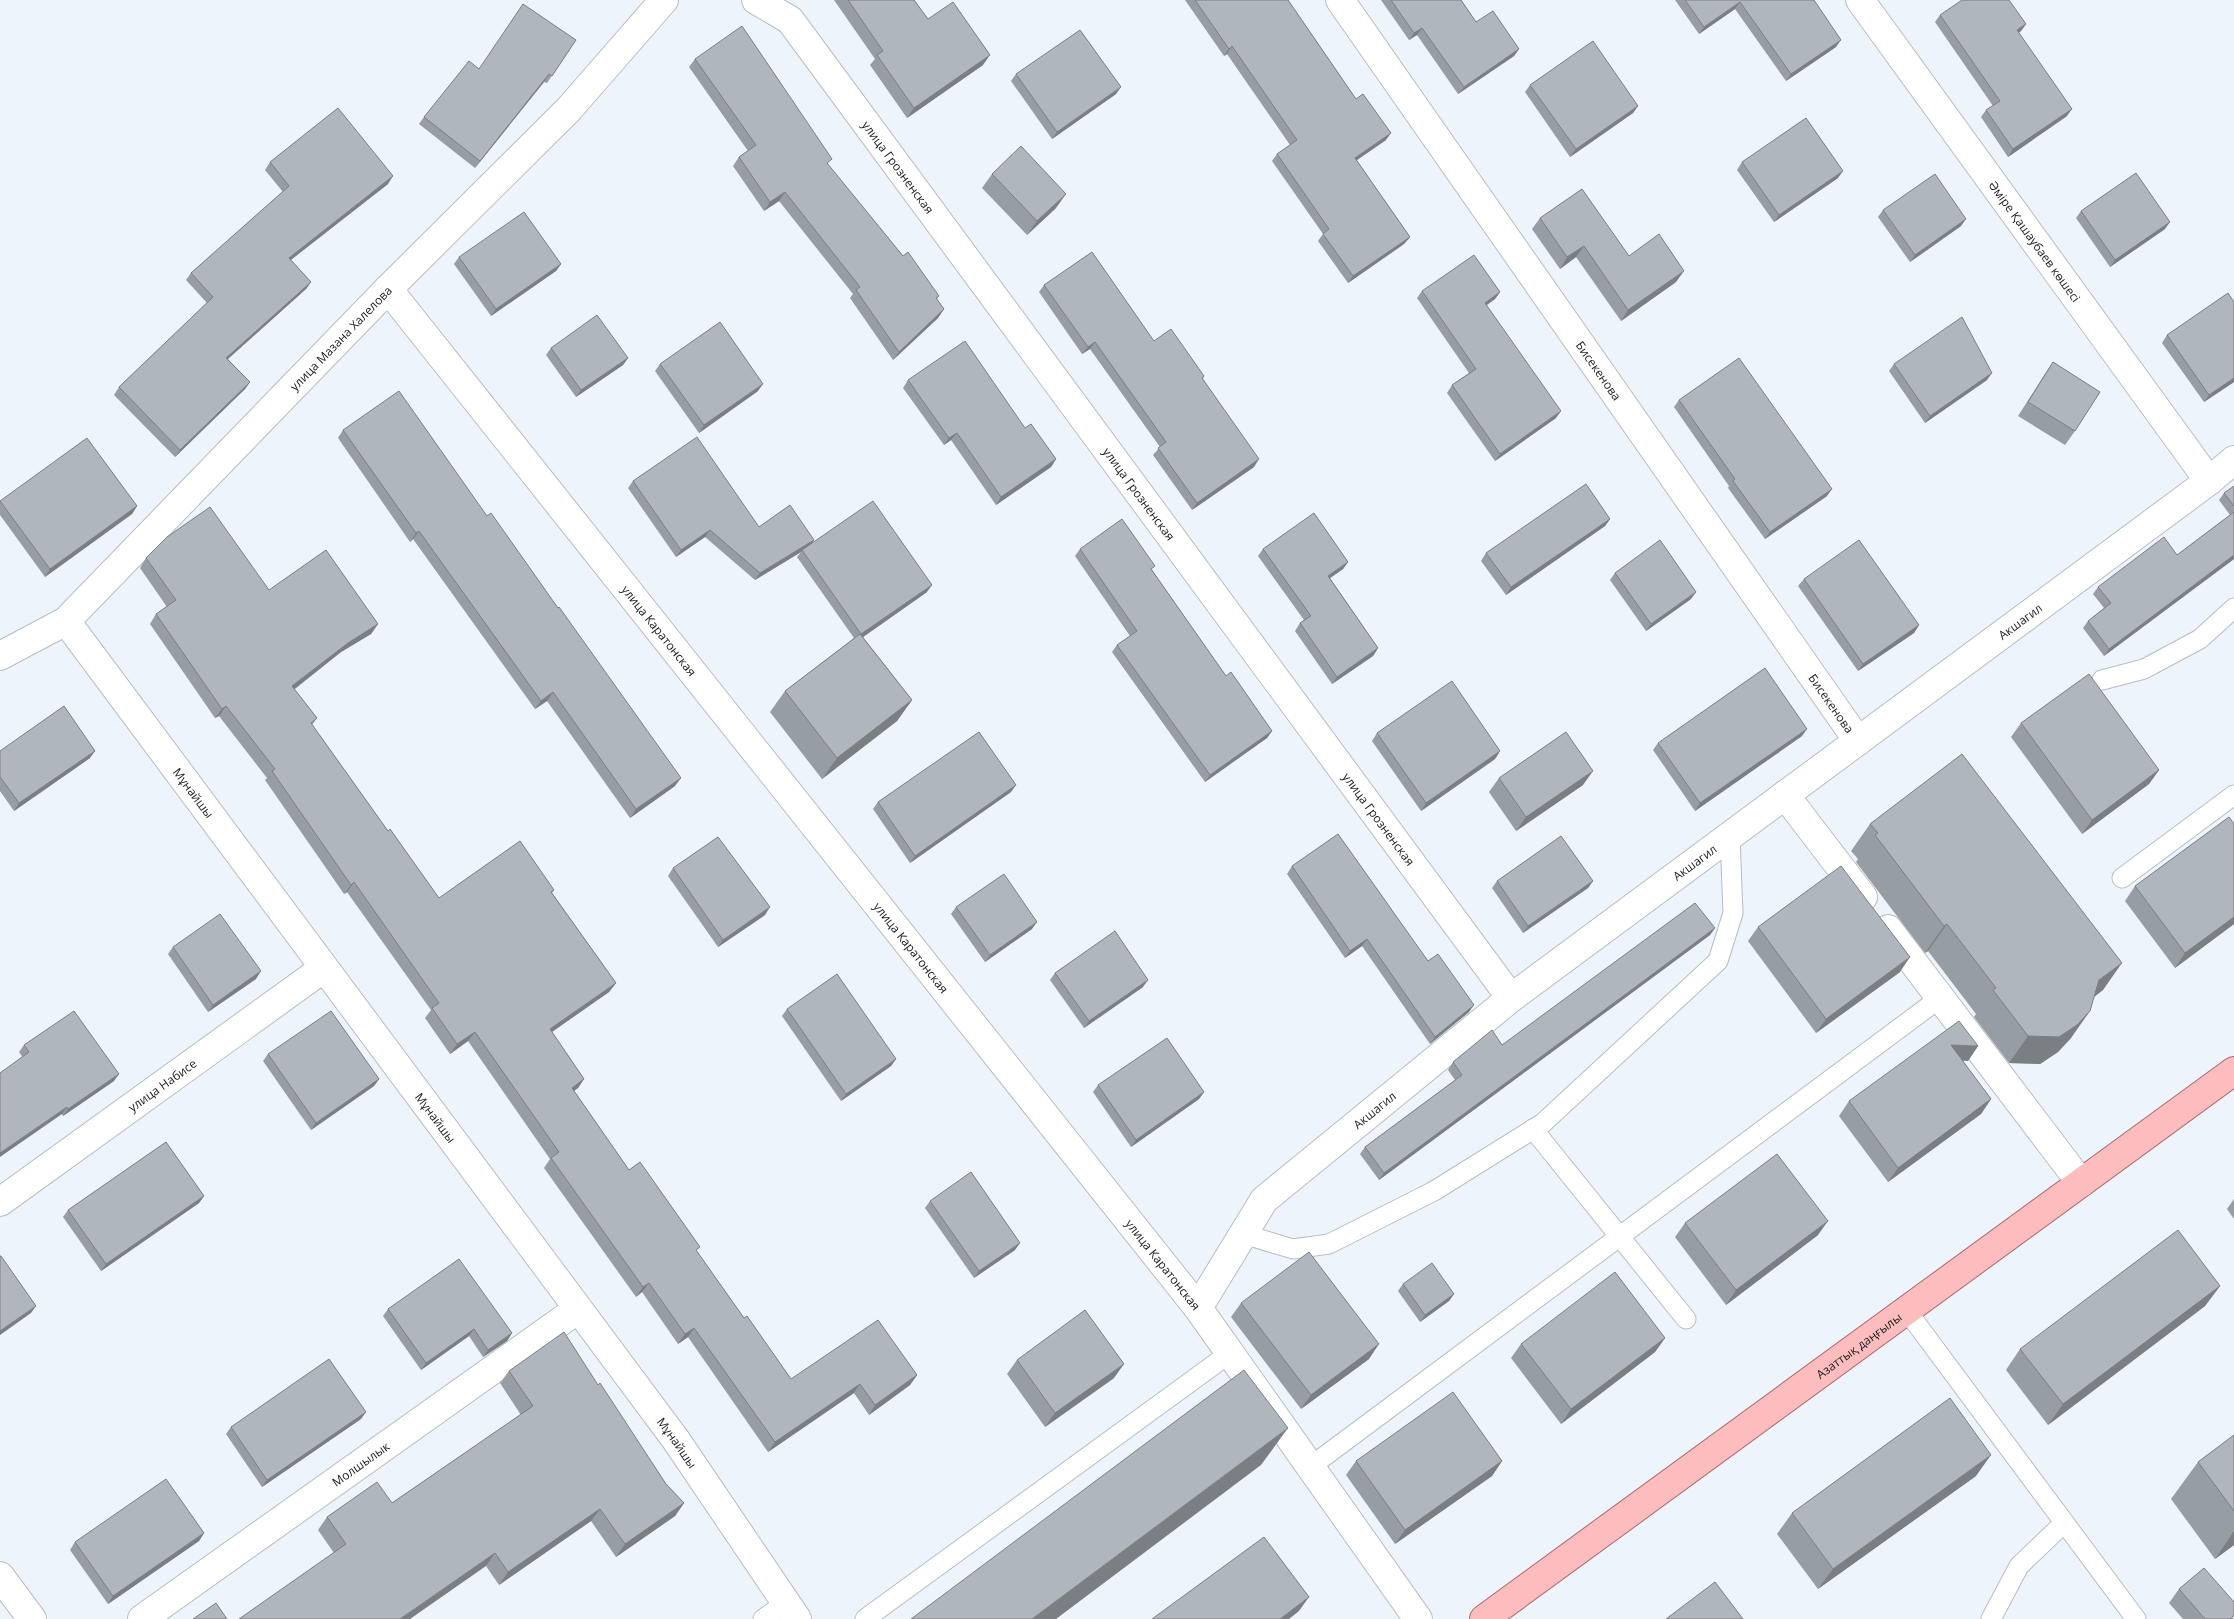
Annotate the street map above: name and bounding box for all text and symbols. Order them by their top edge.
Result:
street label: улица Грозненская [858,117,938,217]
street label: Әміре Қашаубаев көшесі [1985,177,2085,305]
street label: улица Мазана Халелова [286,282,395,394]
street label: Бисекенова [1572,337,1626,404]
street label: улица Грозненская [1099,444,1179,544]
street label: улица Каратонская [618,581,701,679]
street label: Акшагил [1994,599,2045,643]
street label: Бисекенова [1805,670,1858,736]
street label: Мұнайшы [170,764,218,821]
street label: улица Грозненская [1339,769,1419,869]
street label: Акшагил [1669,840,1720,884]
street label: улица Каратонская [870,898,953,996]
street label: улица Набисе [124,1054,200,1115]
street label: Акшагил [1349,1087,1399,1133]
street label: Мұнайшы [411,1089,460,1146]
street label: улица Каратонская [1122,1215,1205,1313]
street label: Азаттық даңғылы [1812,1308,1905,1382]
street label: Мұнайшы [653,1414,701,1471]
street label: Молшылык [328,1437,393,1490]

